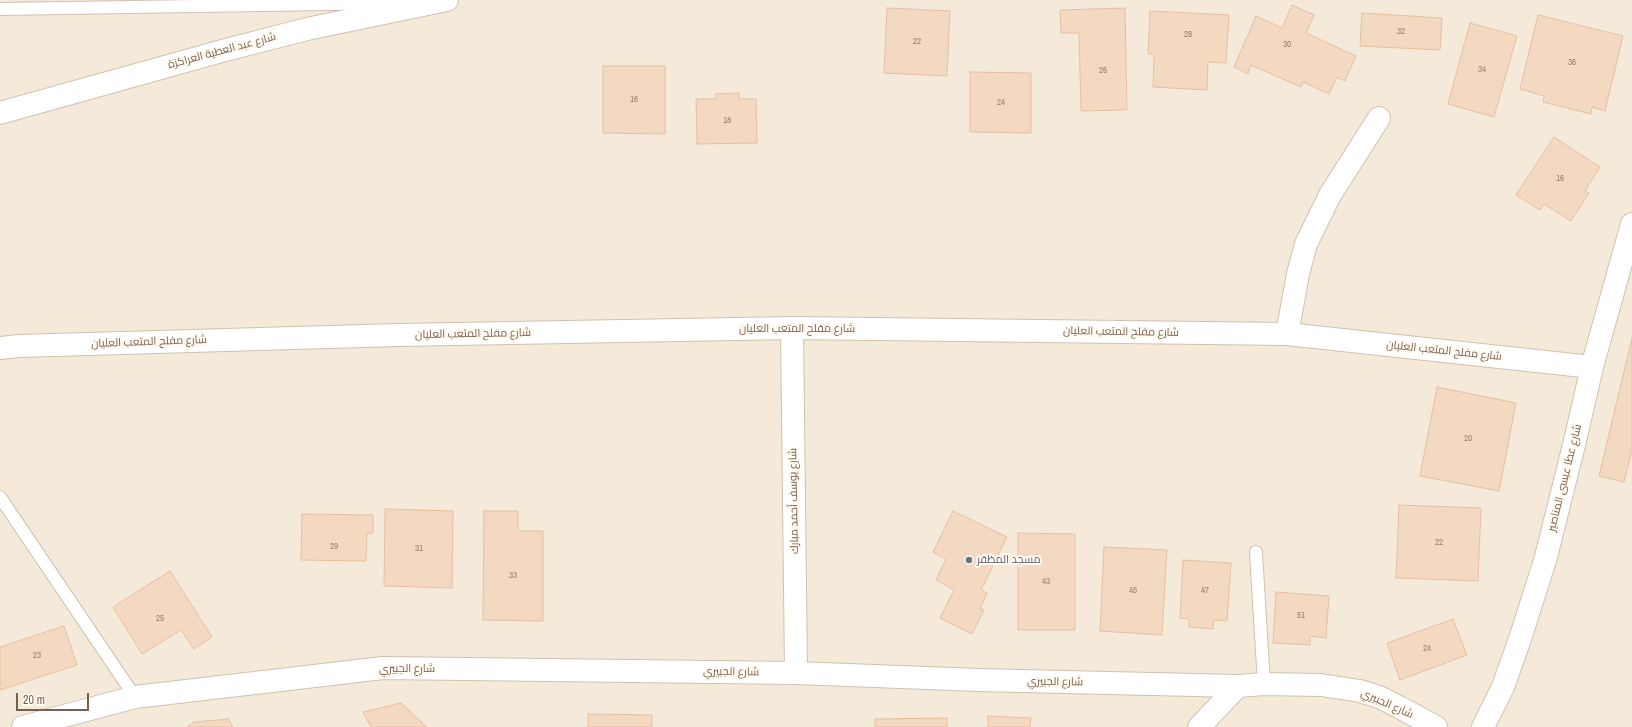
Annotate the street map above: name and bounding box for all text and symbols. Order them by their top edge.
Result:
house number: 32 [1397,27,1405,37]
street label: شارع عبد العطية العراكزة [167,30,277,72]
house number: 28 [1184,30,1192,40]
house number: 22 [913,37,921,47]
house number: 30 [1283,40,1291,50]
house number: 36 [1568,58,1576,68]
house number: 34 [1478,65,1486,75]
house number: 26 [1099,66,1107,76]
house number: 16 [630,95,638,105]
house number: 24 [997,98,1005,108]
house number: 18 [723,116,731,126]
house number: 16 [1556,174,1564,184]
street label: شارع مفلح المتعب العليان [739,322,855,336]
street label: شارع مفلح المتعب العليان [1063,324,1179,340]
street label: شارع مفلح المتعب العليان [415,326,531,342]
street label: شارع مفلح المتعب العليان [91,333,207,351]
street label: شارع مفلح المتعب العليان [1386,338,1502,364]
street label: شارع عطا عيسى المناصير [1545,423,1585,533]
house number: 20 [1464,434,1472,444]
street label: شارع يوسف أحمد مبارك [786,448,802,554]
house number: 22 [1435,538,1443,548]
house number: 29 [330,542,338,552]
house number: 31 [415,544,423,554]
place label: مسجد المظفر [977,553,1041,567]
marker: مسجد المظفر [964,555,974,565]
house number: 33 [509,571,517,581]
house number: 43 [1042,577,1050,587]
house number: 45 [1129,586,1137,596]
house number: 47 [1201,586,1209,596]
house number: 51 [1297,611,1305,621]
house number: 25 [156,614,164,624]
house number: 24 [1423,644,1431,654]
house number: 23 [33,651,41,661]
street label: شارع الجبيري [379,662,435,676]
street label: شارع الجبيري [703,665,759,679]
street label: شارع الجبيري [1027,675,1083,689]
scale bar [18,685,91,711]
street label: شارع الجبيري [1359,687,1415,721]
text: 20 m [23,692,45,708]

